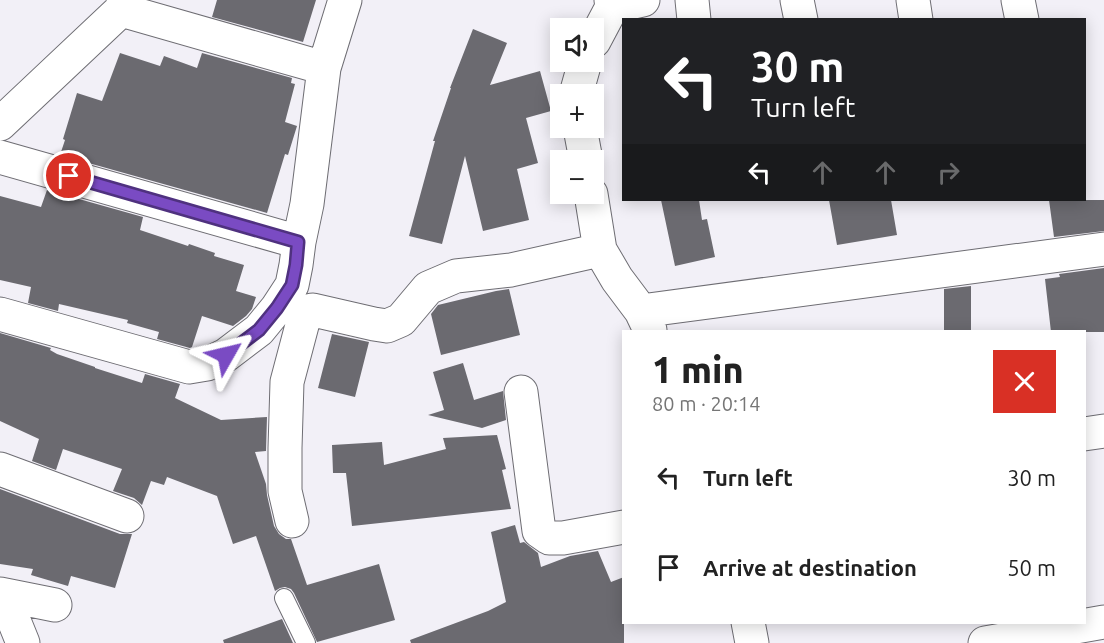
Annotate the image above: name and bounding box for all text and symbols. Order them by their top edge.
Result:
map controls [550,18,604,204]
button: sound [550,18,604,72]
icon: left [652,42,730,120]
text: 30 m [751,43,845,90]
button: + [550,84,604,138]
text: Turn left [751,92,855,122]
pin [43,150,94,201]
button: − [550,150,604,204]
icon: left [743,156,776,189]
icon: ahead [806,156,839,189]
icon: ahead [869,156,902,189]
icon: right [932,156,965,189]
icon: arrive [52,159,85,192]
position arrow [194,323,258,387]
text: 1 min [652,349,744,390]
button: close [993,350,1056,413]
text: 80 m · 20:14 [652,392,761,415]
icon: left [652,461,685,494]
text: Turn left [703,465,793,490]
text: 30 m [1007,465,1056,490]
icon: arrive [652,551,685,584]
text: Arrive at destination [703,555,917,580]
text: 50 m [1007,555,1056,580]

